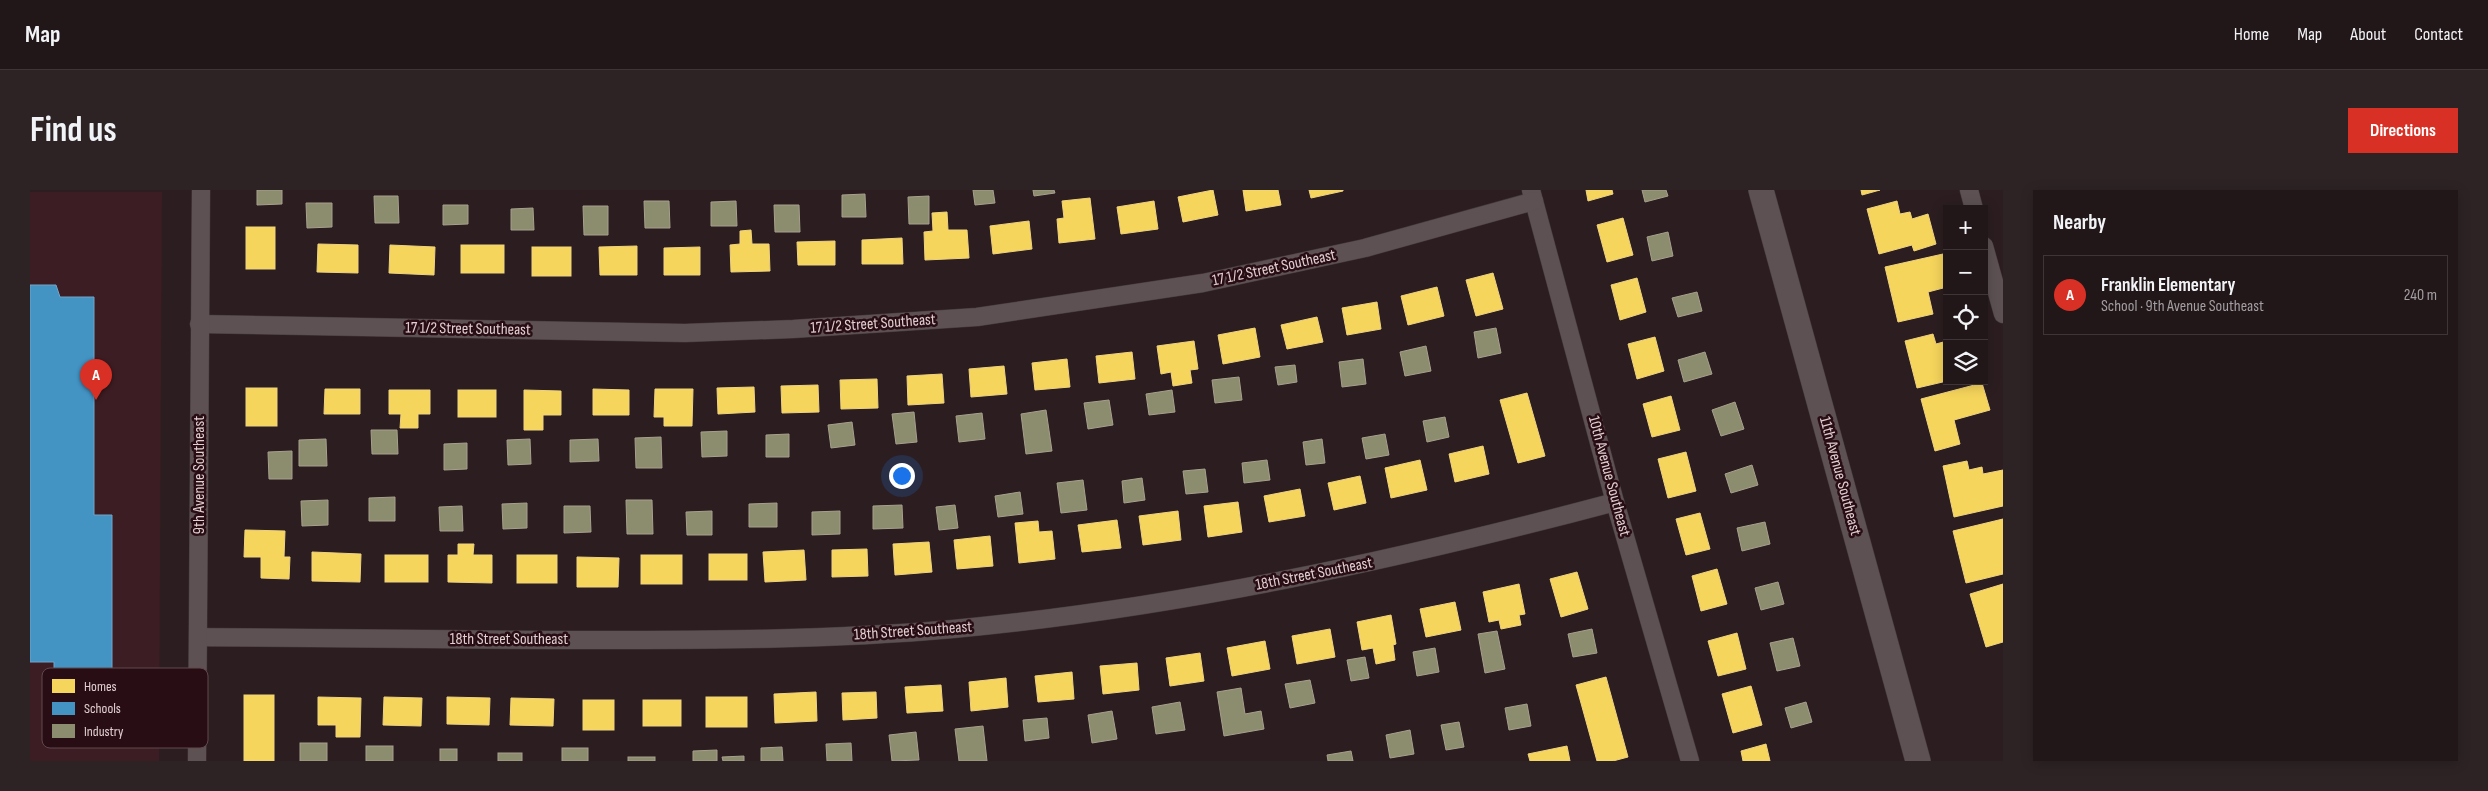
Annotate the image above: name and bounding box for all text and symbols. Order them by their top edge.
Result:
text: Map [25,20,60,49]
text: Home [2234,24,2269,45]
text: Map [2297,24,2322,45]
text: About [2350,24,2386,45]
text: Contact [2414,24,2463,45]
button: Directions [2348,108,2458,153]
text: Find us [30,109,117,152]
map controls [1943,205,1988,385]
button: + [1943,205,1988,250]
text: Nearby [2053,210,2106,235]
street label: 17 1/2 Street Southeast [1211,246,1338,290]
button: − [1943,250,1988,295]
text: Franklin Elementary [2101,274,2235,297]
text: A [2066,286,2074,305]
text: 240 m [2404,286,2437,305]
button: locate [1943,295,1988,340]
text: School · 9th Avenue Southeast [2101,297,2264,316]
street label: 17 1/2 Street Southeast [810,310,936,338]
street label: 17 1/2 Street Southeast [405,318,531,340]
button: layers [1943,340,1988,385]
pin: A [80,359,112,400]
street label: 10th Avenue Southeast [1584,414,1634,538]
street label: 11th Avenue Southeast [1815,415,1865,538]
street label: 9th Avenue Southeast [190,416,209,534]
your location [889,463,915,489]
street label: 18th Street Southeast [1254,553,1374,595]
street label: 18th Street Southeast [853,617,973,645]
street label: 18th Street Southeast [450,630,568,649]
legend [42,668,208,748]
text: Homes [84,678,117,695]
text: Schools [84,700,121,717]
text: Industry [84,723,124,740]

